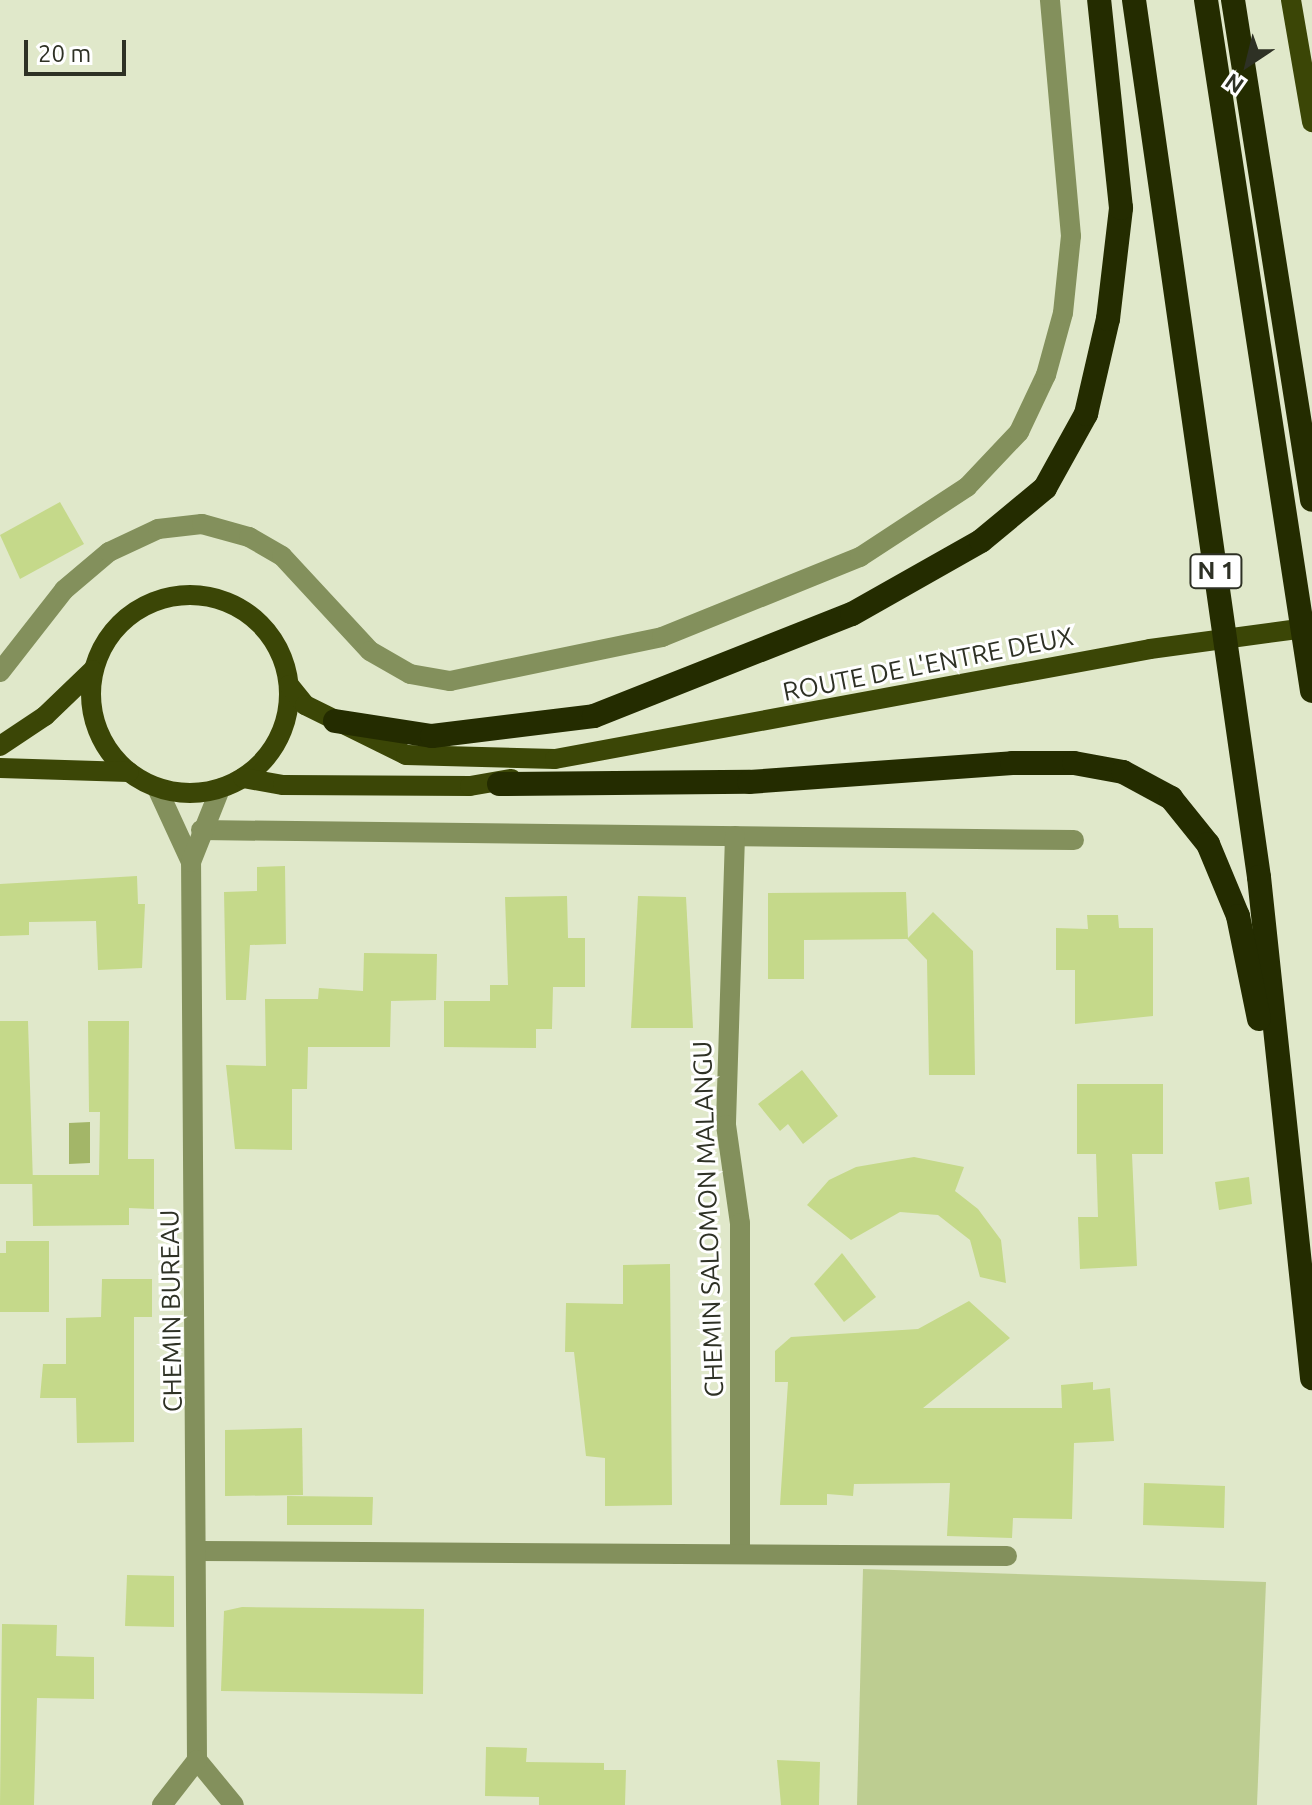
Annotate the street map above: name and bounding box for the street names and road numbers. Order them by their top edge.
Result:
road number: N 1 [1188,551,1244,591]
street label: ROUTE DE L'ENTRE DEUX [780,621,1076,707]
street label: CHEMIN SALOMON MALANGU [686,1040,730,1398]
street label: CHEMIN BUREAU [154,1209,188,1413]

